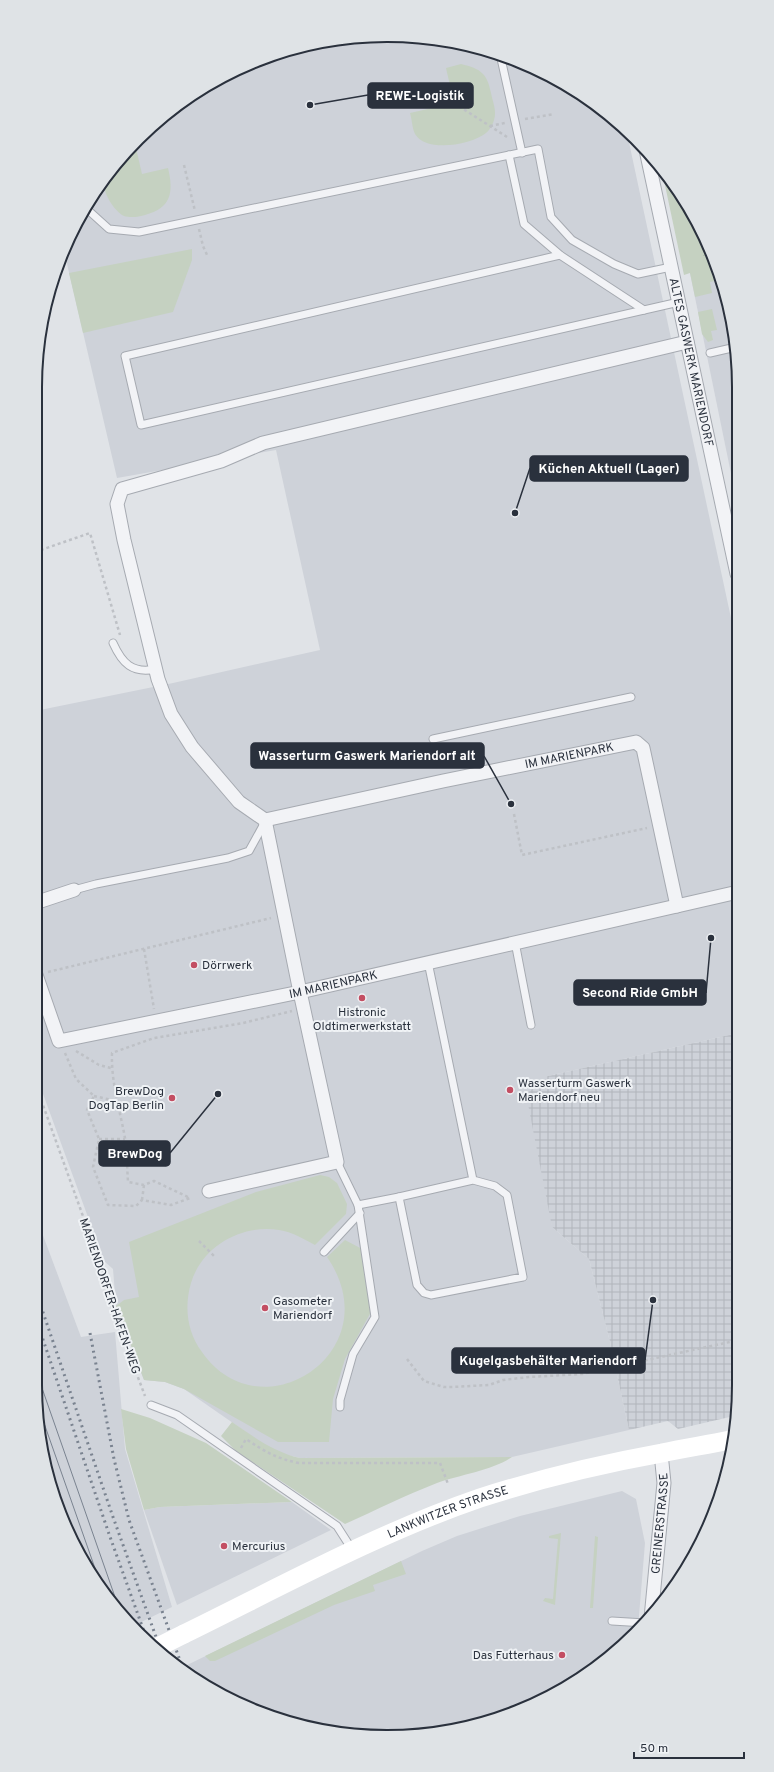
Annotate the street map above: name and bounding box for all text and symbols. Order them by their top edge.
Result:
callout: REWE-Logistik [368,83,473,108]
text: REWE-Logistik [376,89,464,105]
street label: ALTES GASWERK MARIENDORF [665,276,717,449]
callout: Küchen Aktuell (Lager) [530,456,688,481]
text: Küchen Aktuell (Lager) [538,462,680,478]
street label: IM MARIENPARK [524,740,615,773]
callout: Wasserturm Gaswerk Mariendorf alt [251,743,484,768]
text: Wasserturm Gaswerk Mariendorf alt [258,749,476,765]
place label: Dörrwerk [202,958,252,974]
marker: Dörrwerk [189,960,199,970]
street label: IM MARIENPARK [288,968,379,1003]
callout: Second Ride GmbH [574,980,706,1005]
text: Second Ride GmbH [582,986,698,1002]
marker: Histronic Oldtimerwerkstatt [357,993,367,1003]
place label: Histronic Oldtimerwerkstatt [313,1005,411,1035]
place label: Wasserturm Gaswerk Mariendorf neu [518,1076,631,1106]
place label: BrewDog DogTap Berlin [88,1084,164,1114]
marker: Wasserturm Gaswerk Mariendorf neu [505,1085,515,1095]
marker: BrewDog DogTap Berlin [167,1093,177,1103]
callout: BrewDog [99,1141,170,1166]
text: BrewDog [108,1147,162,1163]
street label: MARIENDORFER-HAFEN-WEG [75,1216,143,1376]
place label: Gasometer Mariendorf [273,1294,332,1324]
marker: Gasometer Mariendorf [260,1303,270,1313]
callout: Kugelgasbehälter Mariendorf [452,1348,645,1373]
text: Kugelgasbehälter Mariendorf [459,1354,637,1370]
street label: GREINERSTRASSE [648,1472,673,1575]
street label: LANKWITZER STRASSE [385,1483,510,1543]
place label: Mercurius [232,1539,285,1555]
marker: Mercurius [219,1541,229,1551]
place label: Das Futterhaus [473,1648,554,1664]
marker: Das Futterhaus [557,1650,567,1660]
scale bar [634,1734,744,1760]
text: 50 m [640,1741,668,1757]

